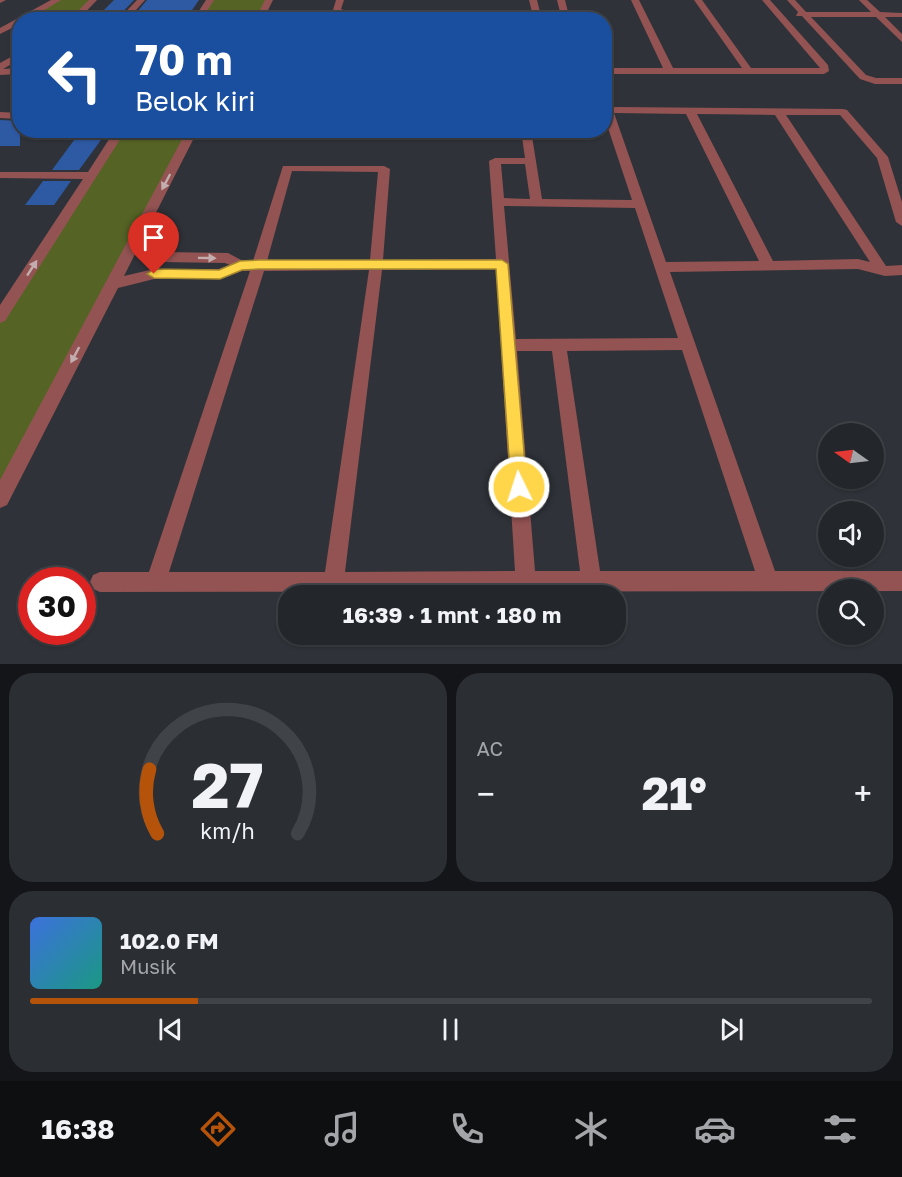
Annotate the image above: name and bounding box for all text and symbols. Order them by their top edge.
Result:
text: 70 m [135,34,232,84]
icon: left [36,36,114,114]
text: Belok kiri [135,85,256,117]
one-way arrow [161,174,171,191]
pin [128,212,179,274]
icon: arrive [137,221,170,254]
one-way arrow [198,253,217,262]
one-way arrow [26,260,37,276]
one-way arrow [71,346,81,364]
north arrow [818,423,884,489]
map controls [818,423,884,645]
position arrow [487,455,551,519]
button: sound [818,501,884,567]
speed limit sign: 30 [18,567,96,645]
button: search [818,579,884,645]
text: 16:39 · 1 mnt · 180 m [343,601,561,628]
text: AC [477,736,503,760]
text: 27 [192,747,264,822]
text: 21° [642,766,707,820]
text: − [477,774,495,813]
text: + [854,774,872,813]
text: km/h [200,819,255,845]
text: 102.0 FM [120,927,219,954]
text: Musik [120,954,177,978]
icon: previous [154,1013,187,1046]
icon: pause [434,1013,467,1046]
icon: next [715,1013,748,1046]
icon: directions [197,1108,239,1150]
icon: music [321,1108,363,1150]
icon: phone [446,1108,488,1150]
icon: climate [570,1108,612,1150]
icon: car [694,1108,736,1150]
icon: filters [819,1108,861,1150]
text: 16:38 [41,1113,115,1145]

